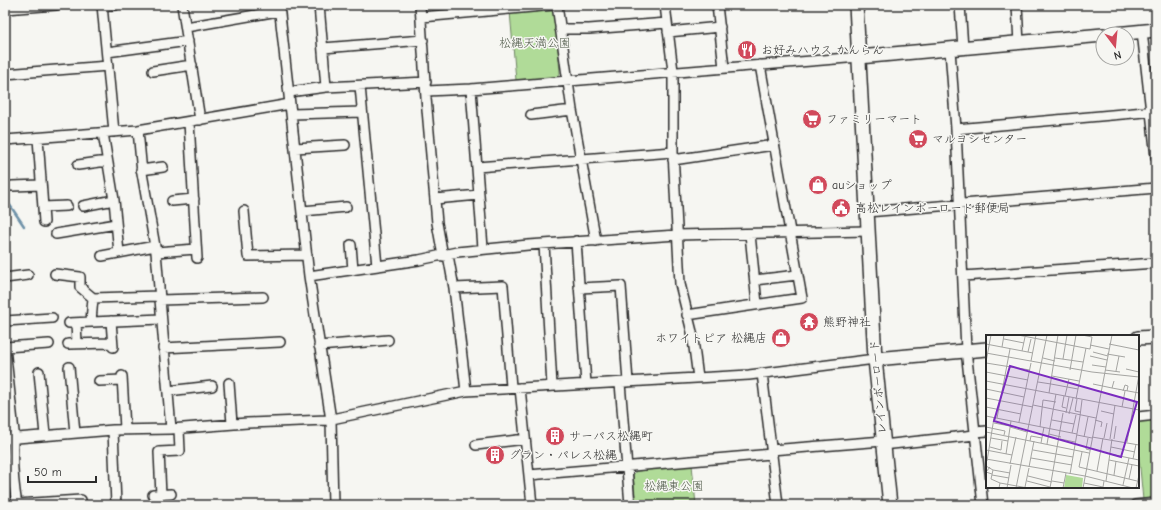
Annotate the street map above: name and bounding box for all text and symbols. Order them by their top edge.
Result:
north arrow [1095,26,1135,66]
park label: 松縄天満公園 [499,36,571,50]
restaurant icon: お好みハウス かんらん [736,39,758,61]
place label: お好みハウス かんらん [761,43,884,57]
text: N [1112,48,1123,62]
supermarket icon: ファミリーマート [801,108,823,130]
place label: ファミリーマート [826,112,922,126]
supermarket icon: マルヨシセンター [907,128,929,150]
place label: マルヨシセンター [932,132,1027,146]
shop icon: auショップ [807,174,829,196]
place label: auショップ [832,178,892,192]
public building icon: 高松レインボーロード郵便局 [830,197,852,219]
place label: 高松レインボーロード郵便局 [855,201,1010,215]
temple icon: 熊野神社 [798,311,820,333]
place label: 熊野神社 [823,315,871,329]
shop icon: ホワイトピア 松縄店 [770,327,792,349]
place label: ホワイトピア 松縄店 [655,331,767,345]
inset map [986,335,1139,488]
street label: レインボーロード [867,339,889,435]
building icon: サーパス松縄町 [544,425,566,447]
place label: サーパス松縄町 [569,429,653,443]
building icon: グラン・パレス松縄 [484,444,506,466]
place label: グラン・パレス松縄 [509,448,617,462]
scale bar [28,458,96,484]
text: 50 m [34,465,62,479]
park label: 松縄東公園 [644,479,704,493]

